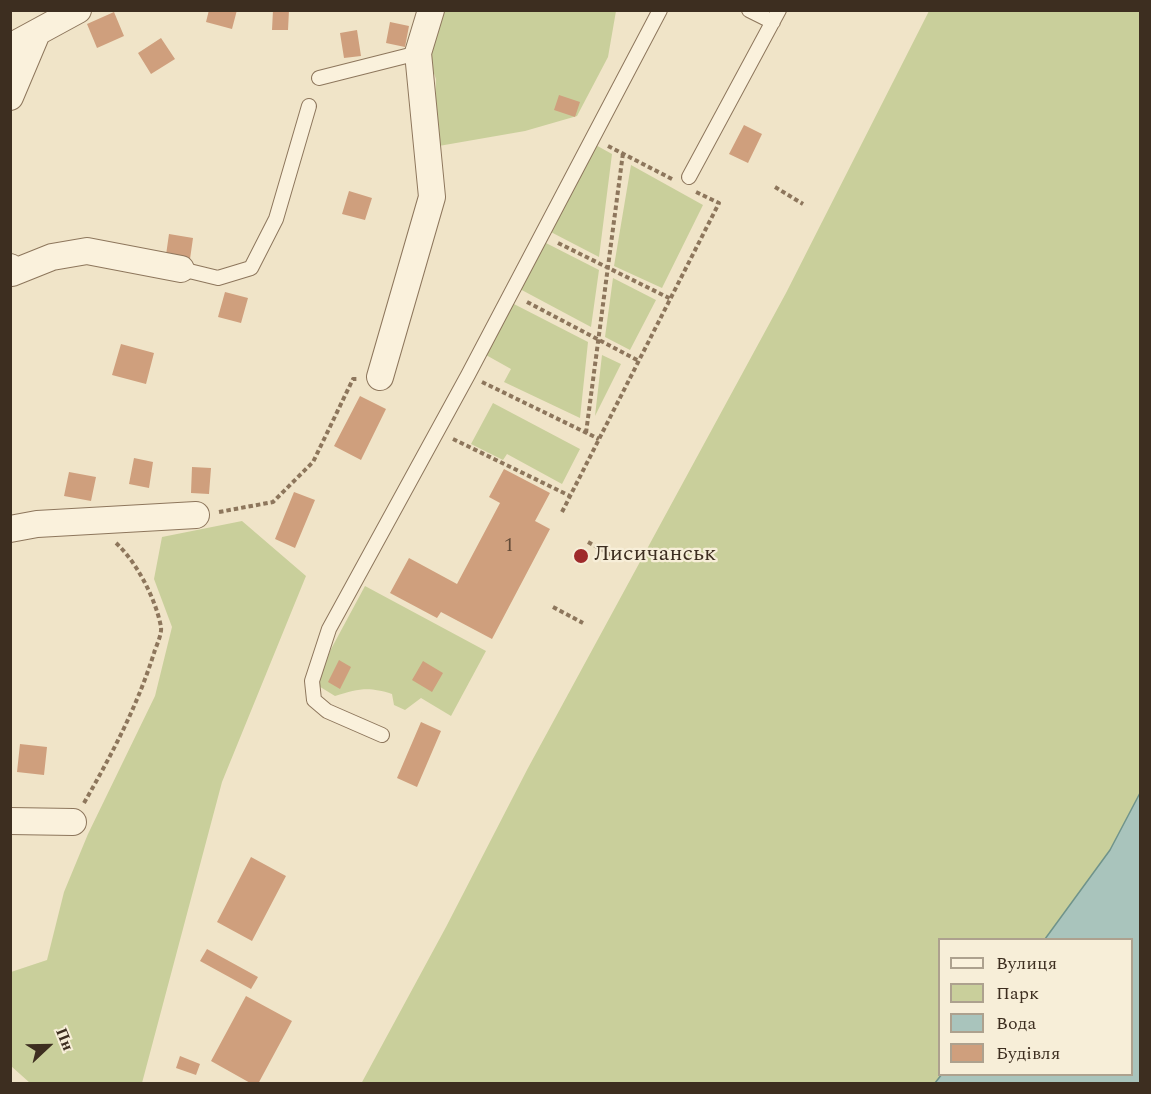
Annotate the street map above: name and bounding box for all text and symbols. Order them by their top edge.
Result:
house number: 1 [504,535,514,559]
place label: Лисичанськ [594,543,716,569]
marker: Лисичанськ [572,547,590,565]
legend [938,938,1133,1076]
text: Вулиця [996,950,1057,977]
text: Парк [996,980,1039,1007]
text: Вода [996,1010,1036,1037]
north arrow [18,1016,78,1076]
text: Пн [49,1024,80,1054]
text: Будівля [996,1040,1060,1067]

